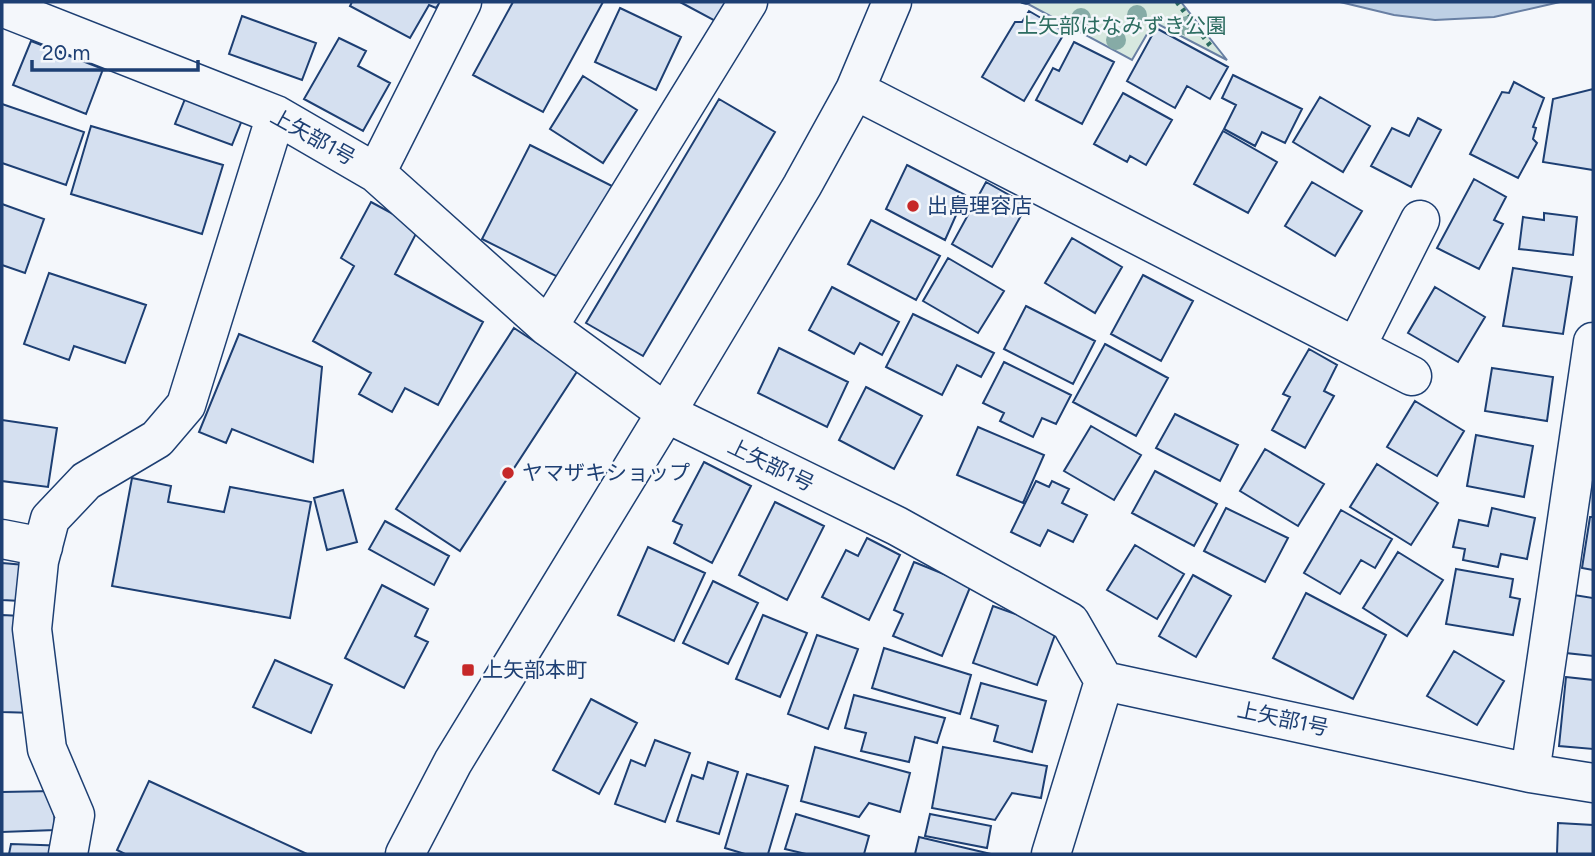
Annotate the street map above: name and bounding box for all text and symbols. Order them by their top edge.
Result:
park label: 上矢部はなみずき公園 [1017,13,1227,38]
scale bar [32,28,198,72]
text: 20 m [42,40,90,65]
street label: 上矢部1号 [267,103,360,170]
place label: 出島理容店 [927,193,1032,218]
marker: 出島理容店 [905,198,921,214]
street label: 上矢部1号 [724,433,818,496]
place label: ヤマザキショップ [522,460,690,485]
marker: ヤマザキショップ [500,465,516,481]
place label: 上矢部本町 [482,657,587,682]
marker: 上矢部本町 [460,662,476,678]
street label: 上矢部1号 [1235,697,1331,740]

